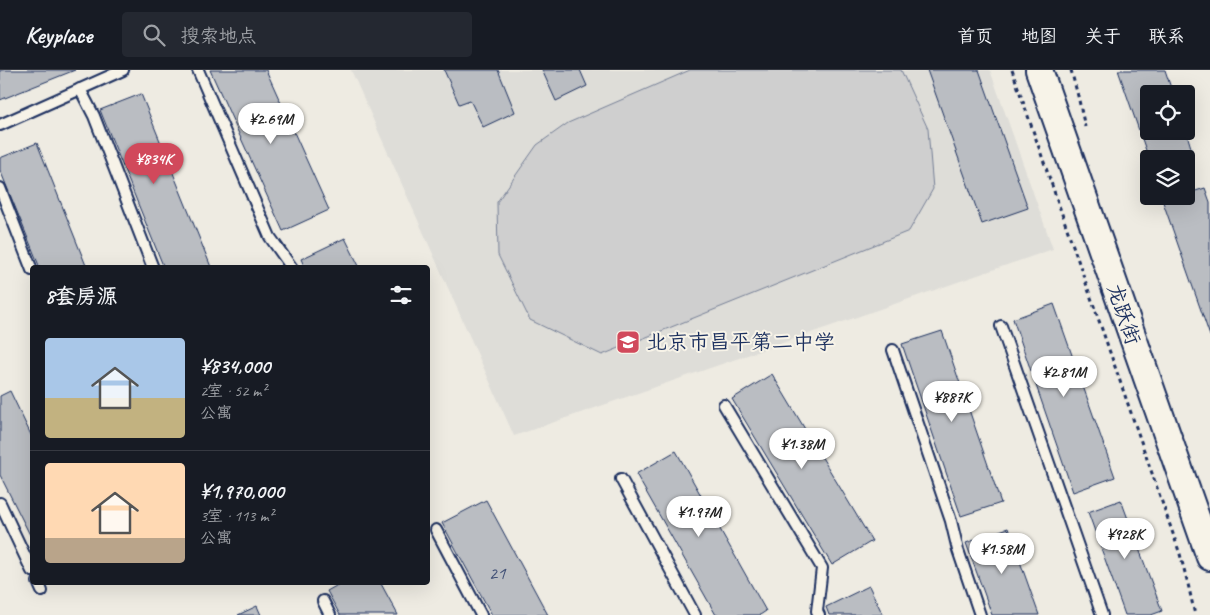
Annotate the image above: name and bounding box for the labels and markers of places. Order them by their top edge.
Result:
pin: ¥2.69M [230,102,312,145]
pin: ¥834K [119,142,189,185]
school or university icon: 北京市昌平第二中学 [615,329,641,355]
place label: 北京市昌平第二中学 [646,329,835,355]
pin: ¥2.81M [1023,356,1105,398]
pin: ¥887K [917,380,987,423]
pin: ¥1.38M [761,428,843,470]
pin: ¥1.97M [658,496,740,538]
pin: ¥928K [1090,518,1160,560]
pin: ¥1.58M [961,532,1043,575]

